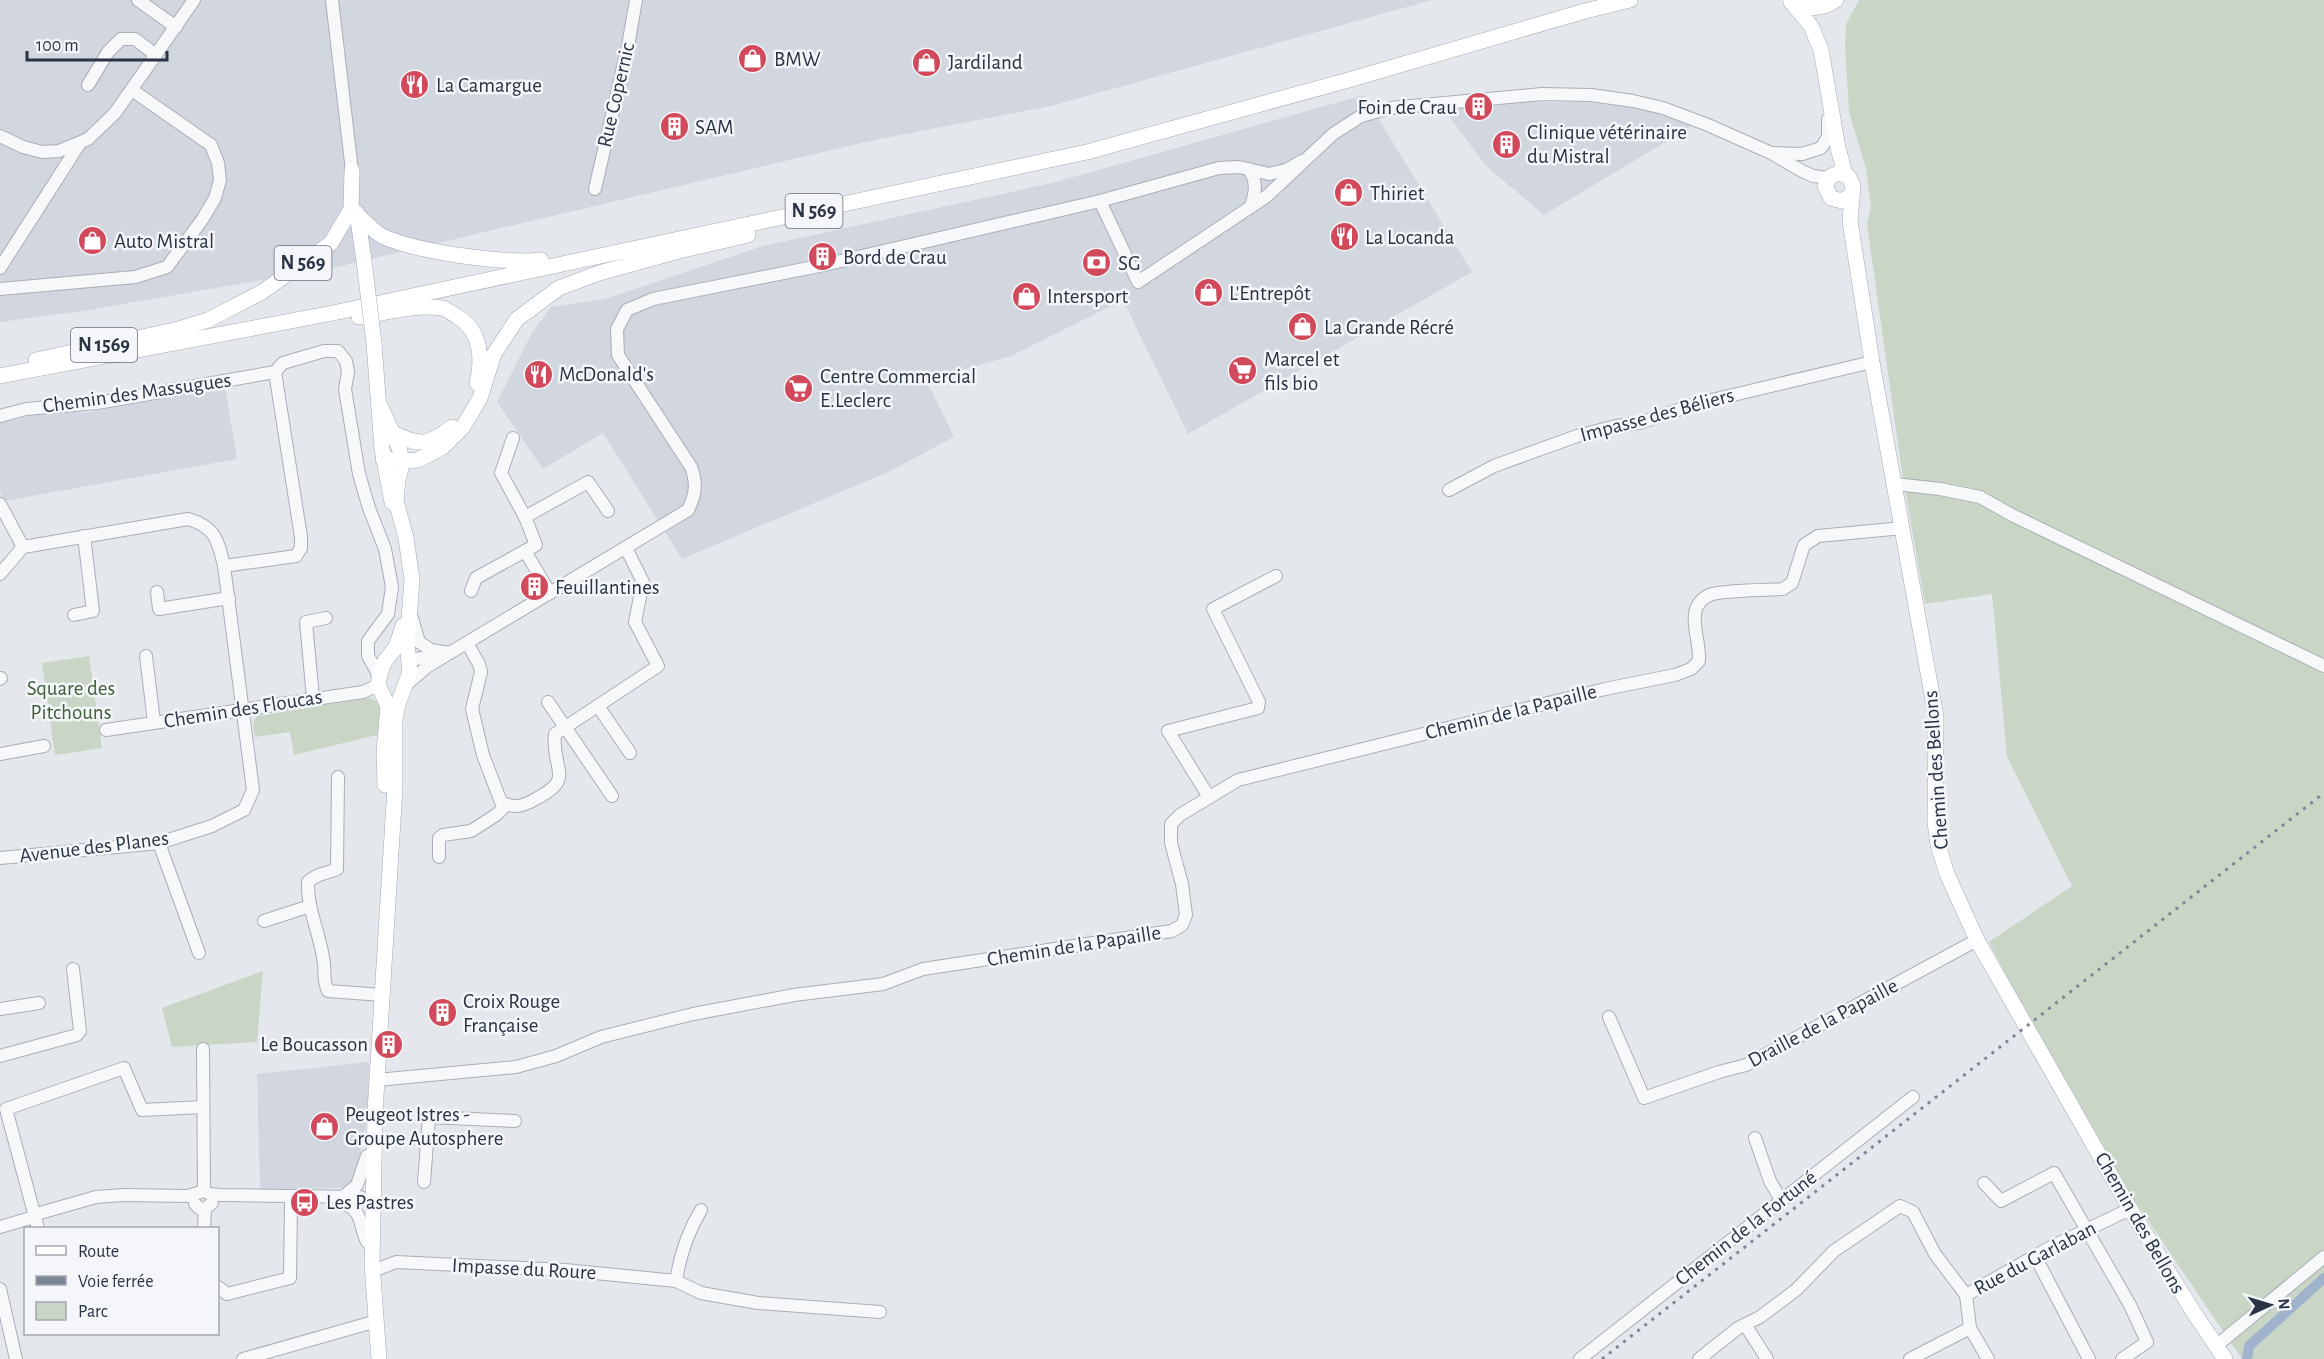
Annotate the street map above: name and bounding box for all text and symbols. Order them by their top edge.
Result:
scale bar [27,24,166,62]
text: 100 m [36,37,79,55]
street label: Rue Copernic [594,40,638,150]
shop icon: BMW [737,43,769,75]
shop icon: Jardiland [911,46,943,78]
place label: BMW [774,49,821,70]
place label: Jardiland [948,52,1023,73]
restaurant icon: La Camargue [399,69,431,101]
place label: La Camargue [436,75,542,96]
building icon: Foin de Crau [1462,91,1494,123]
place label: Foin de Crau [1357,97,1457,118]
building icon: SAM [658,111,690,143]
place label: SAM [695,117,734,138]
place label: Clinique vétérinaire du Mistral [1527,122,1687,167]
building icon: Clinique vétérinaire du Mistral [1490,128,1522,160]
shop icon: Thiriet [1333,177,1365,209]
place label: Thiriet [1370,183,1425,204]
road number: N 569 [786,194,842,228]
restaurant icon: La Locanda [1328,221,1360,253]
shop icon: Auto Mistral [77,225,109,257]
place label: La Locanda [1365,227,1455,248]
place label: Auto Mistral [114,231,214,252]
building icon: Bord de Crau [806,241,838,273]
road number: N 569 [274,246,332,280]
place label: Bord de Crau [843,247,947,268]
bank icon: SG [1081,247,1113,279]
place label: SG [1118,253,1141,274]
shop icon: L'Entrepôt [1192,277,1224,309]
shop icon: Intersport [1010,280,1042,312]
place label: L'Entrepôt [1229,283,1311,304]
place label: Intersport [1047,286,1128,307]
shop icon: La Grande Récré [1287,311,1319,343]
place label: La Grande Récré [1324,317,1454,338]
road number: N 1569 [71,328,137,362]
place label: Marcel et fils bio [1264,349,1340,394]
supermarket icon: Marcel et fils bio [1227,355,1259,387]
restaurant icon: McDonald's [522,358,554,390]
place label: McDonald's [559,364,654,385]
place label: Centre Commercial E.Leclerc [820,366,976,411]
street label: Chemin des Massugues [41,369,233,417]
supermarket icon: Centre Commercial E.Leclerc [783,372,815,404]
street label: Impasse des Béliers [1578,384,1736,446]
building icon: Feuillantines [518,571,550,603]
place label: Feuillantines [555,577,660,598]
park label: Square des Pitchouns [27,678,115,723]
street label: Chemin de la Papaille [1423,681,1599,743]
street label: Chemin des Floucas [162,686,324,732]
street label: Chemin des Bellons [1920,690,1952,850]
street label: Avenue des Planes [18,827,170,867]
street label: Chemin de la Papaille [986,922,1162,970]
street label: Draille de la Papaille [1745,975,1901,1071]
place label: Croix Rouge Française [463,991,560,1036]
building icon: Croix Rouge Française [426,997,458,1029]
building icon: Le Boucasson [373,1028,405,1060]
place label: Le Boucasson [260,1034,368,1055]
place label: Peugeot Istres - Groupe Autosphere [345,1104,503,1149]
shop icon: Peugeot Istres - Groupe Autosphere [308,1110,340,1142]
street label: Chemin des Bellons [2091,1149,2189,1297]
street label: Chemin de la Fortuné [1671,1166,1821,1290]
bus stop icon: Les Pastres [289,1186,321,1218]
place label: Les Pastres [326,1192,414,1213]
street label: Rue du Garlaban [1971,1217,2099,1299]
legend [24,1227,219,1335]
text: Route [78,1243,119,1261]
street label: Impasse du Roure [451,1255,597,1283]
text: Voie ferrée [78,1273,153,1291]
north arrow [2240,1275,2300,1335]
text: N [2276,1298,2292,1310]
text: Parc [78,1303,108,1321]

